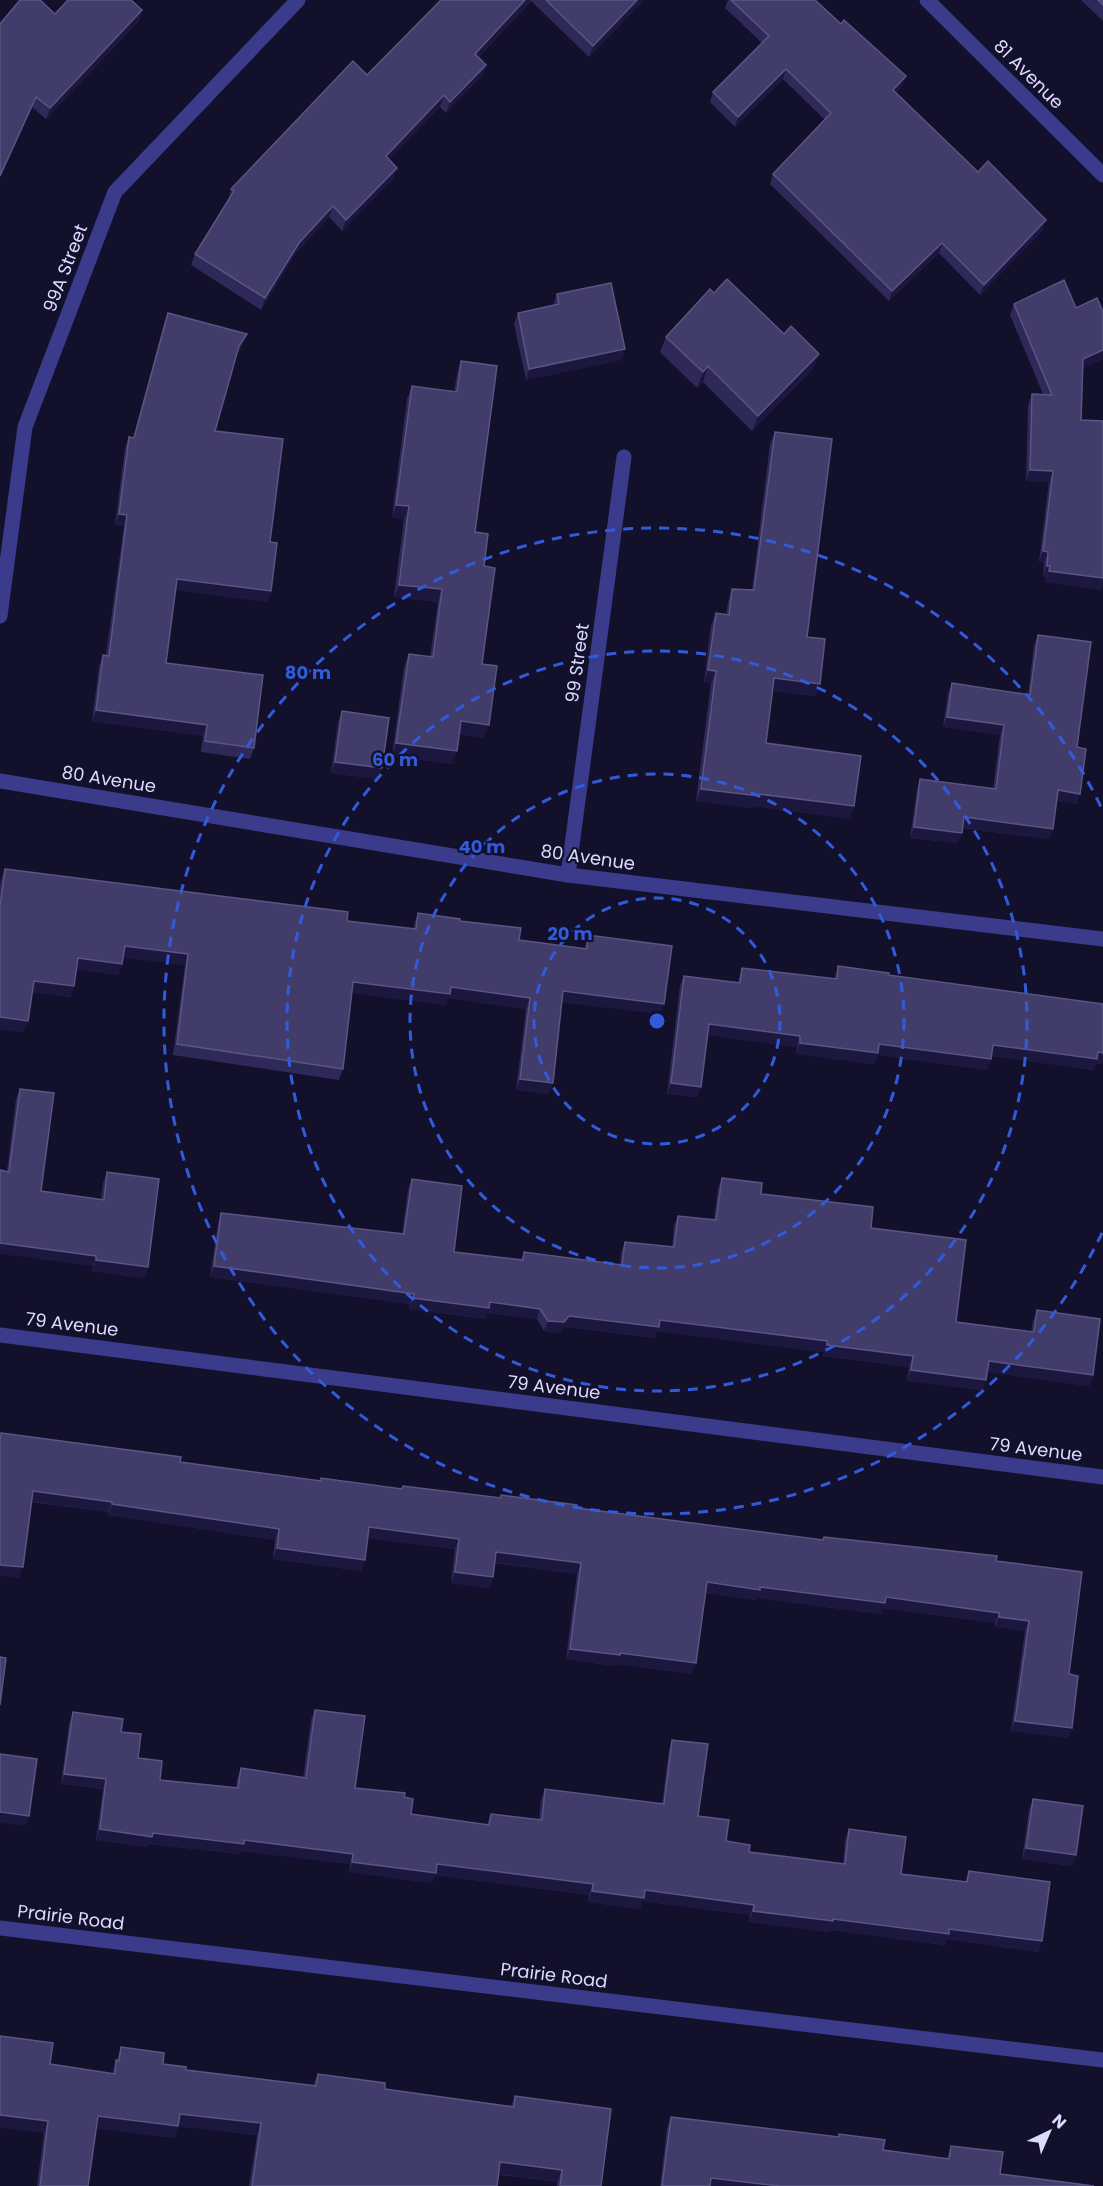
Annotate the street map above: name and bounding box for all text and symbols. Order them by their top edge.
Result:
street label: 81 Avenue [989,34,1069,114]
street label: 99A Street [37,220,93,316]
street label: 99 Street [559,622,595,704]
text: 80 m [285,660,331,685]
text: 60 m [372,747,418,772]
street label: 80 Avenue [60,759,158,799]
text: 40 m [459,834,505,859]
street label: 80 Avenue [539,838,637,876]
text: 20 m [548,921,592,946]
centre of rings [647,1011,667,1031]
street label: 79 Avenue [24,1306,120,1342]
street label: 79 Avenue [506,1369,602,1405]
street label: 79 Avenue [988,1431,1084,1467]
street label: Prairie Road [16,1898,126,1936]
street label: Prairie Road [499,1956,609,1994]
north arrow [1019,2102,1079,2162]
text: N [1047,2109,1071,2134]

